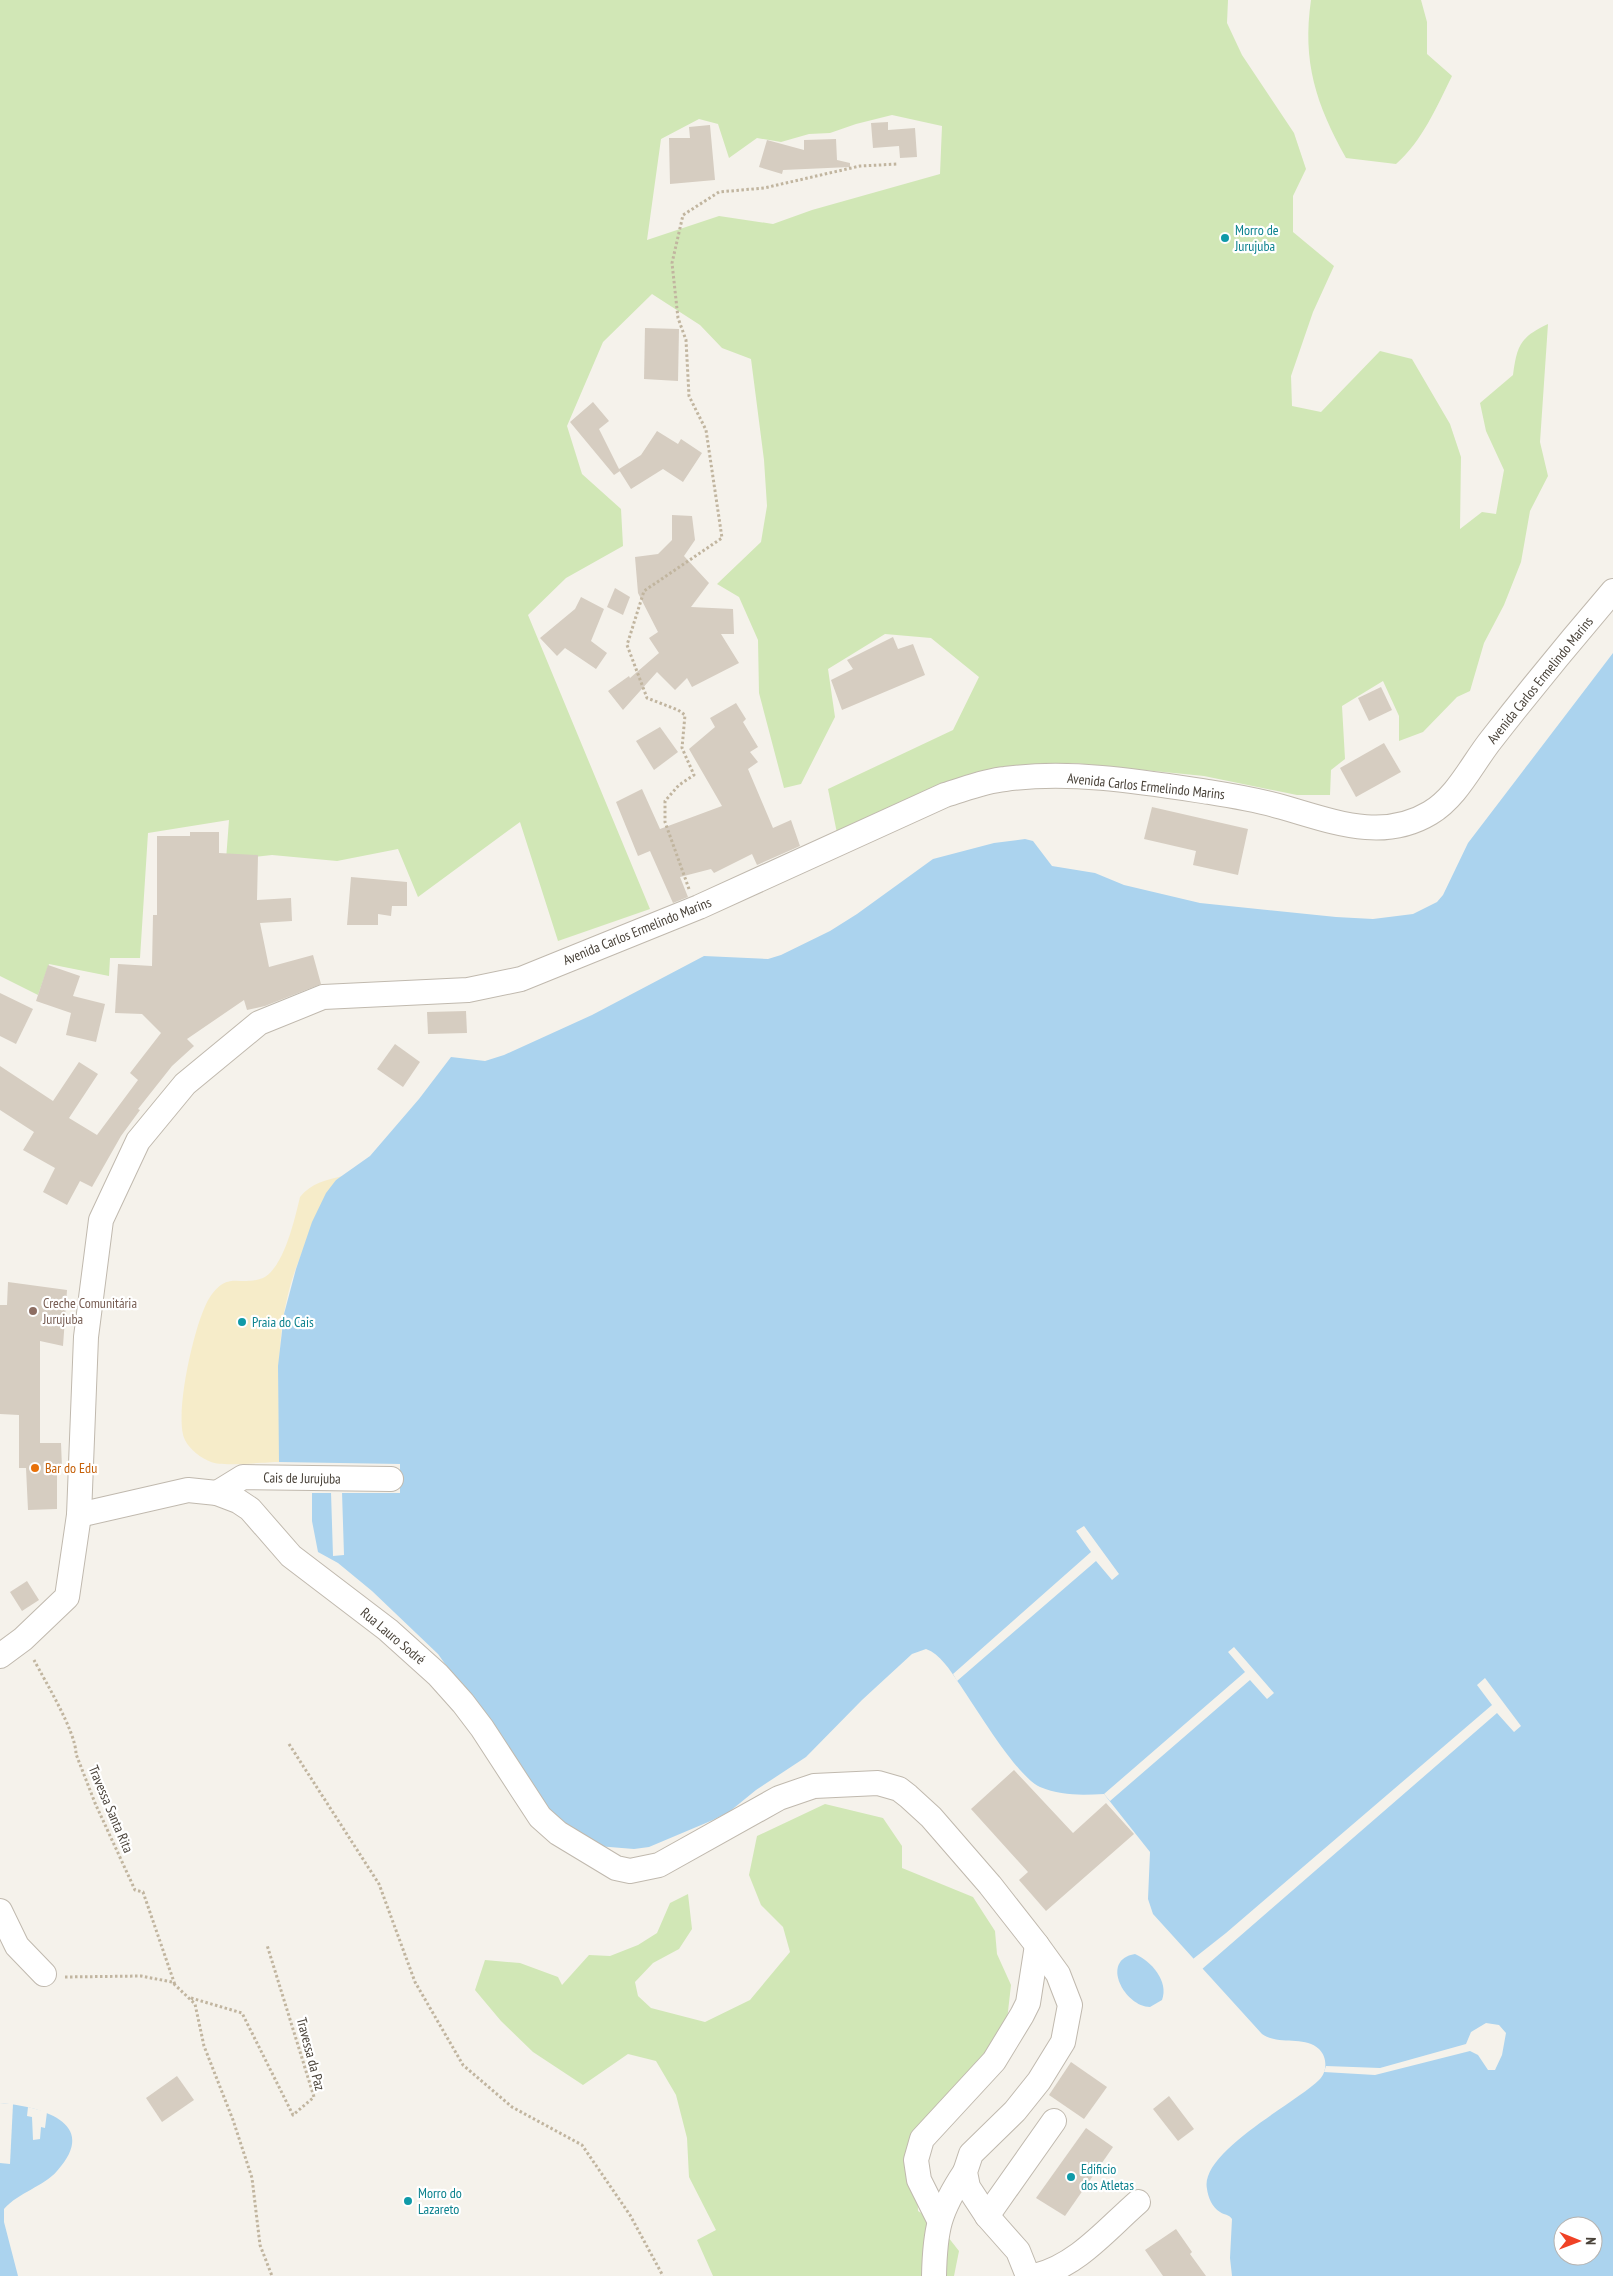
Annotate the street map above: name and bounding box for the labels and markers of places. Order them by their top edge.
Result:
place label: Morro de Jurujuba [1234,221,1279,255]
marker: Morro de Jurujuba [1219,232,1231,244]
place label: Creche Comunitária Jurujuba [42,1294,137,1328]
marker: Creche Comunitária Jurujuba [27,1305,39,1317]
place label: Praia do Cais [252,1313,314,1331]
marker: Praia do Cais [236,1316,248,1328]
place label: Bar do Edu [45,1459,97,1477]
marker: Bar do Edu [29,1462,41,1474]
place label: Edificio dos Atletas [1081,2160,1134,2194]
marker: Edificio dos Atletas [1065,2171,1077,2183]
place label: Morro do Lazareto [418,2184,462,2218]
marker: Morro do Lazareto [402,2195,414,2207]

